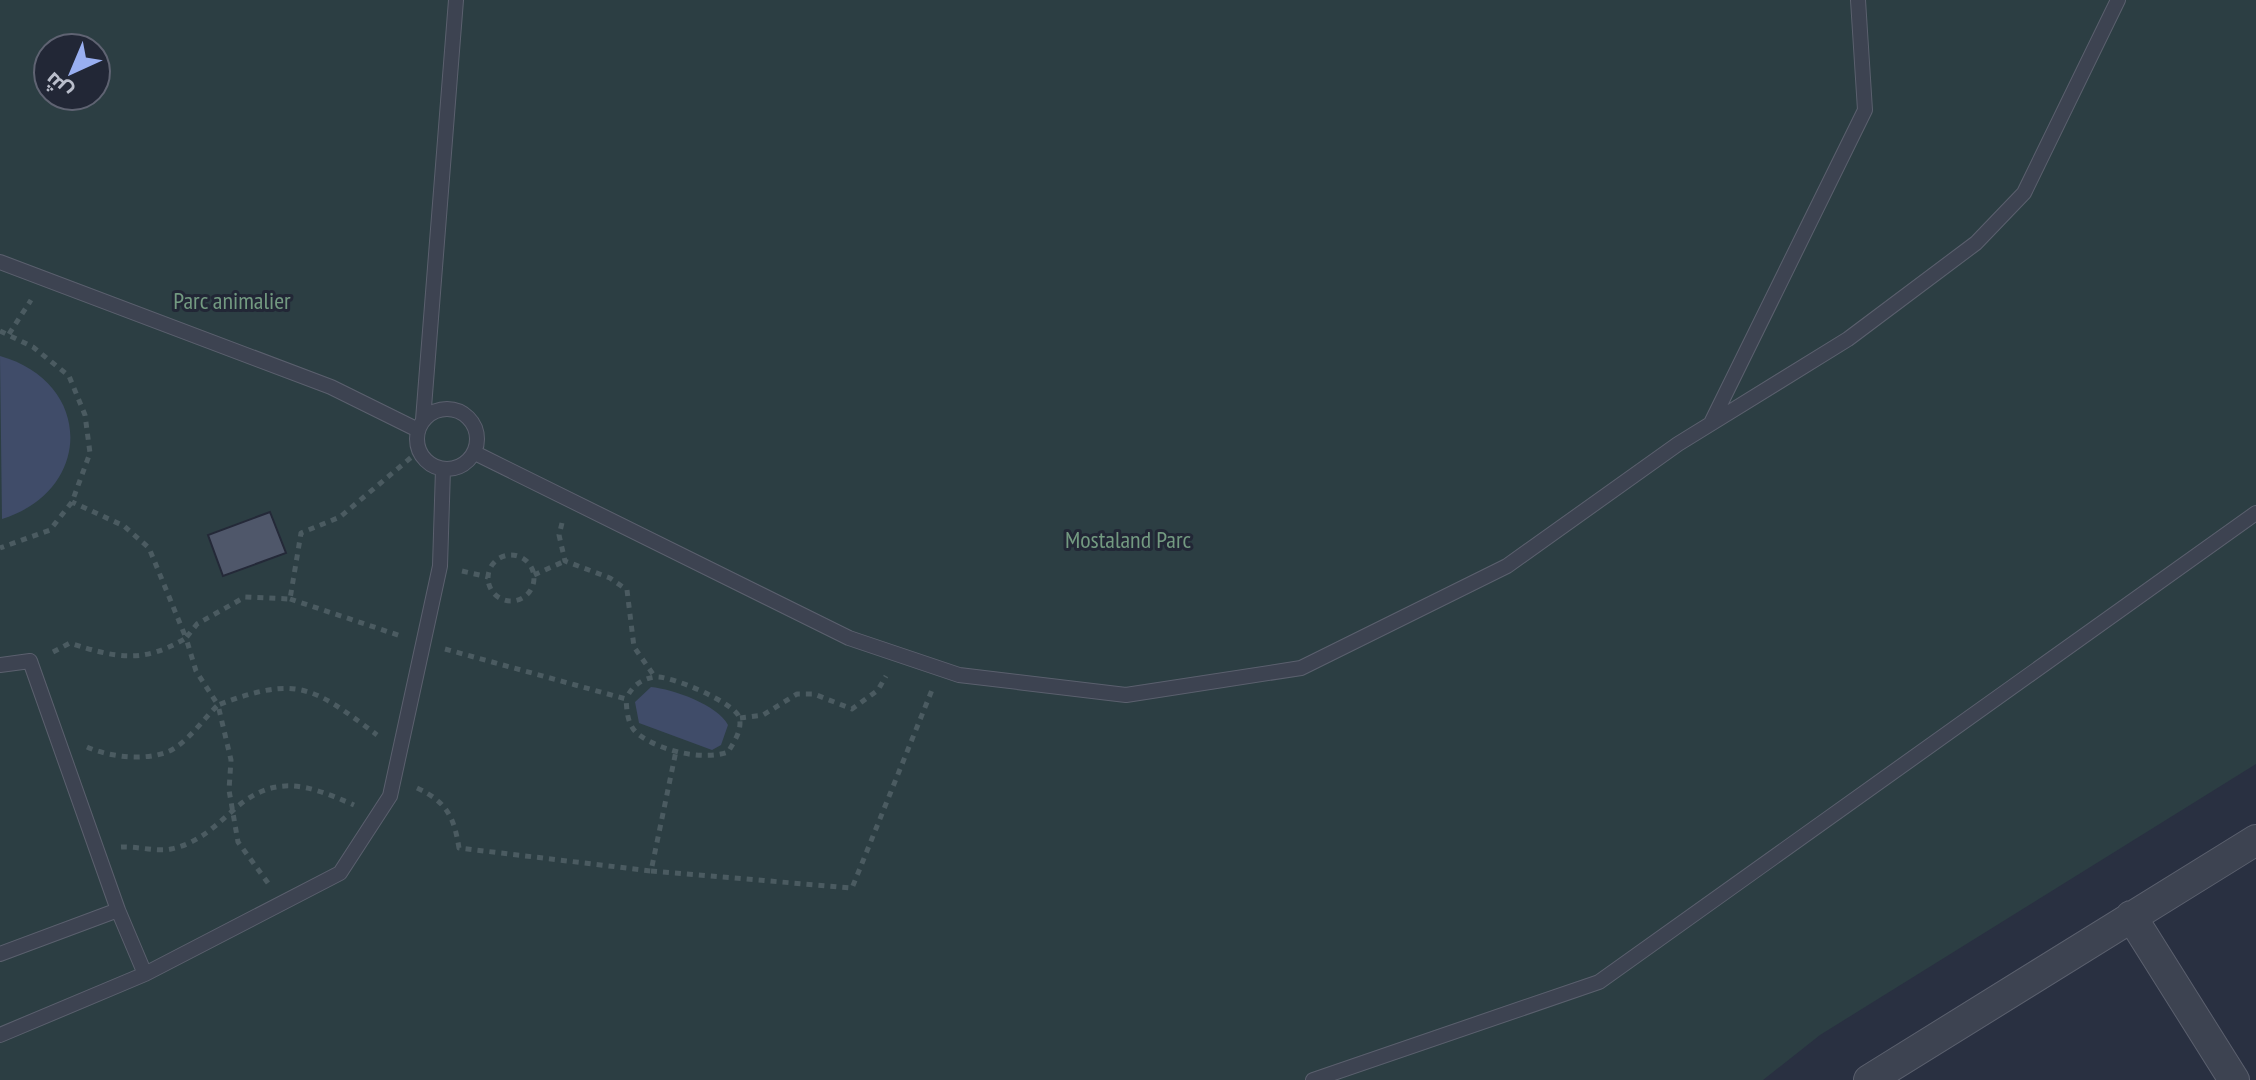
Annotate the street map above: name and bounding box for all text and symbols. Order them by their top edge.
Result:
north arrow [32,32,112,112]
text: ش [38,67,78,106]
park label: Parc animalier [173,285,291,316]
park label: Mostaland Parc [1065,524,1191,555]

